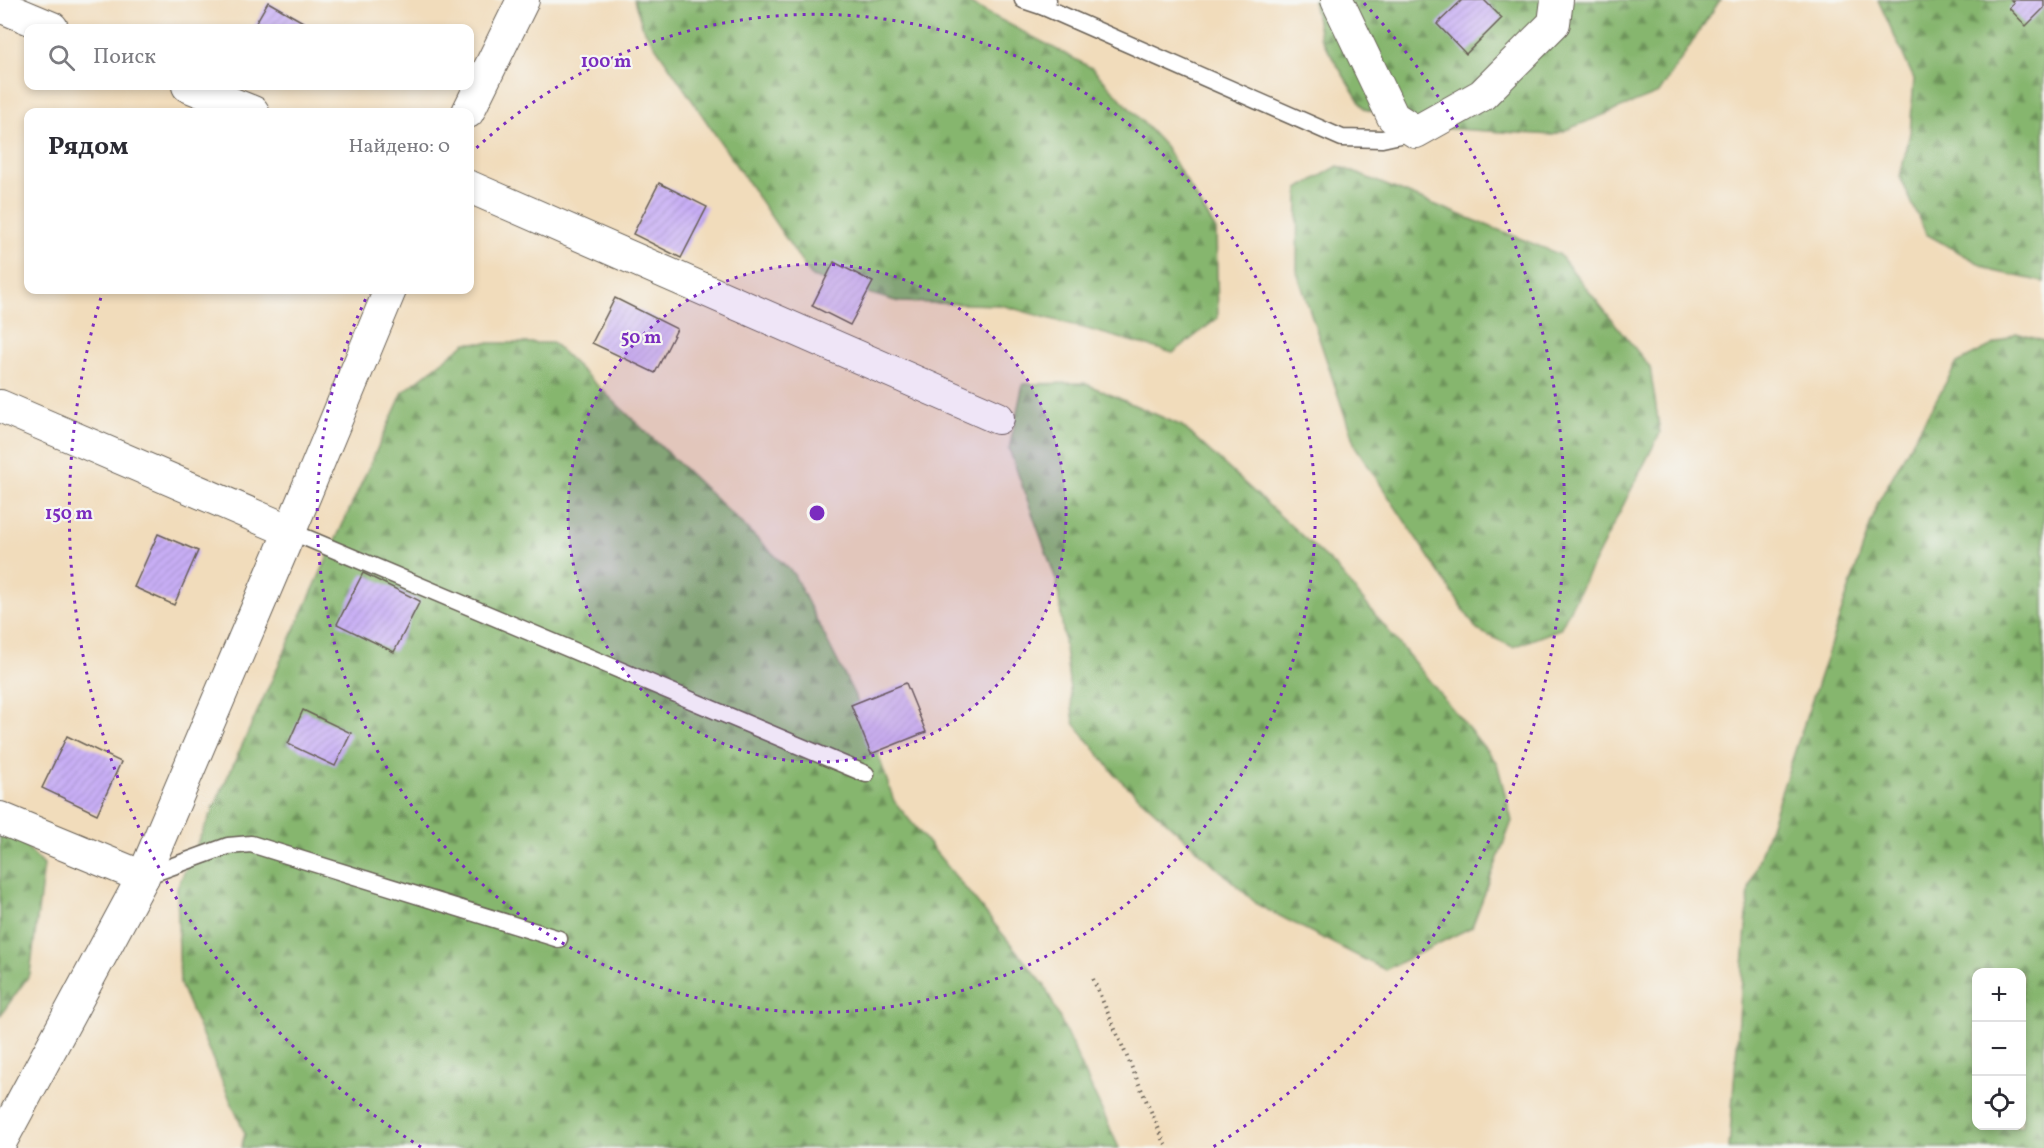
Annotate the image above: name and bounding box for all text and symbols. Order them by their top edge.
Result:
search box [24,24,474,90]
icon: search [45,41,78,74]
text: Поиск [93,42,156,73]
text: 100 m [581,50,631,75]
text: Рядом [48,129,128,165]
text: Найдено: 0 [348,133,450,161]
text: 50 m [621,326,661,351]
text: 150 m [45,502,93,527]
centre of rings [807,503,827,523]
map controls [1972,968,2026,1130]
button: + [1972,968,2026,1022]
button: − [1972,1022,2026,1076]
button: locate [1972,1076,2026,1130]

